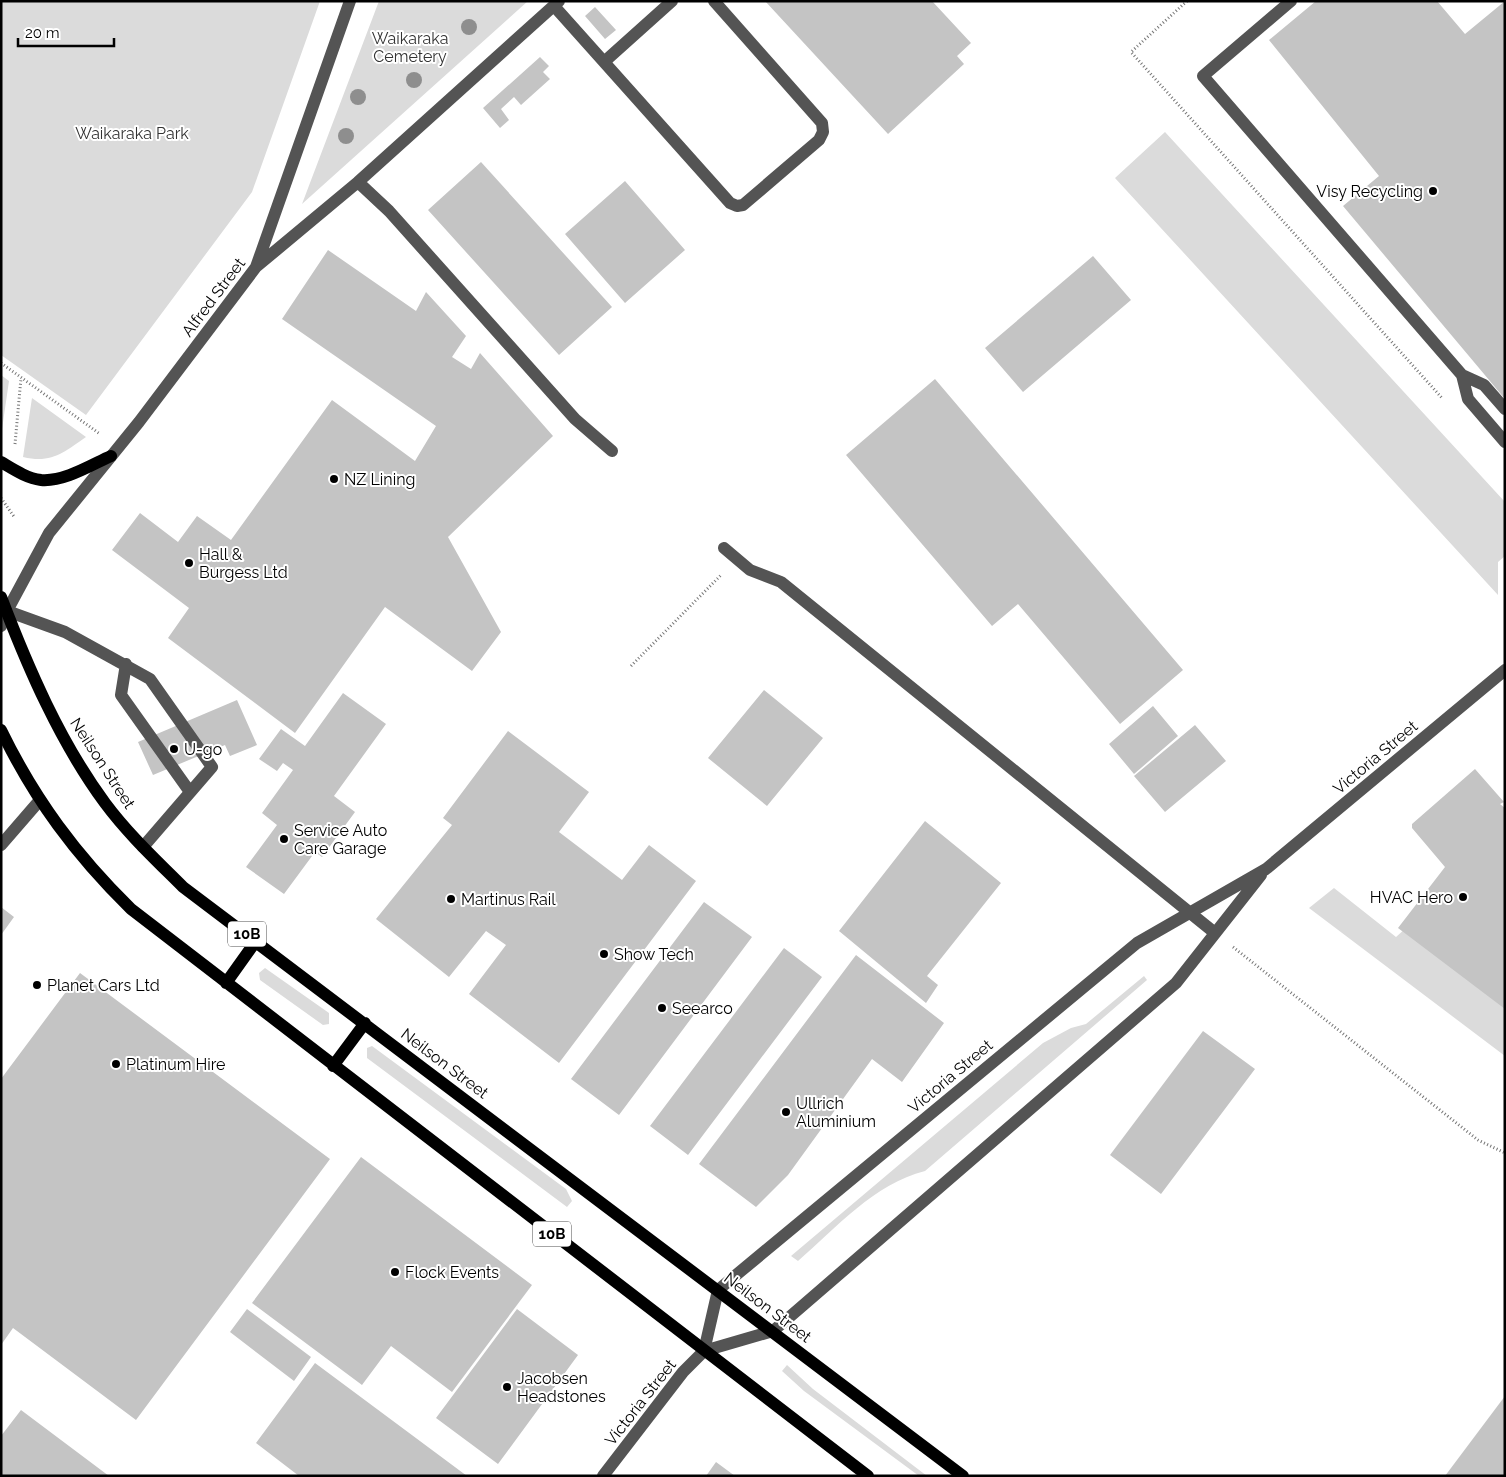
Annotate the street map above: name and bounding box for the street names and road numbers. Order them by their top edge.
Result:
street label: Alfred Street [178,254,250,340]
street label: Neilson Street [66,714,139,813]
street label: Victoria Street [1329,716,1422,798]
road number: 10B [228,922,266,946]
street label: Neilson Street [397,1024,493,1103]
street label: Victoria Street [904,1035,997,1117]
road number: 10B [533,1222,571,1246]
street label: Neilson Street [720,1268,816,1347]
street label: Victoria Street [601,1355,680,1449]

